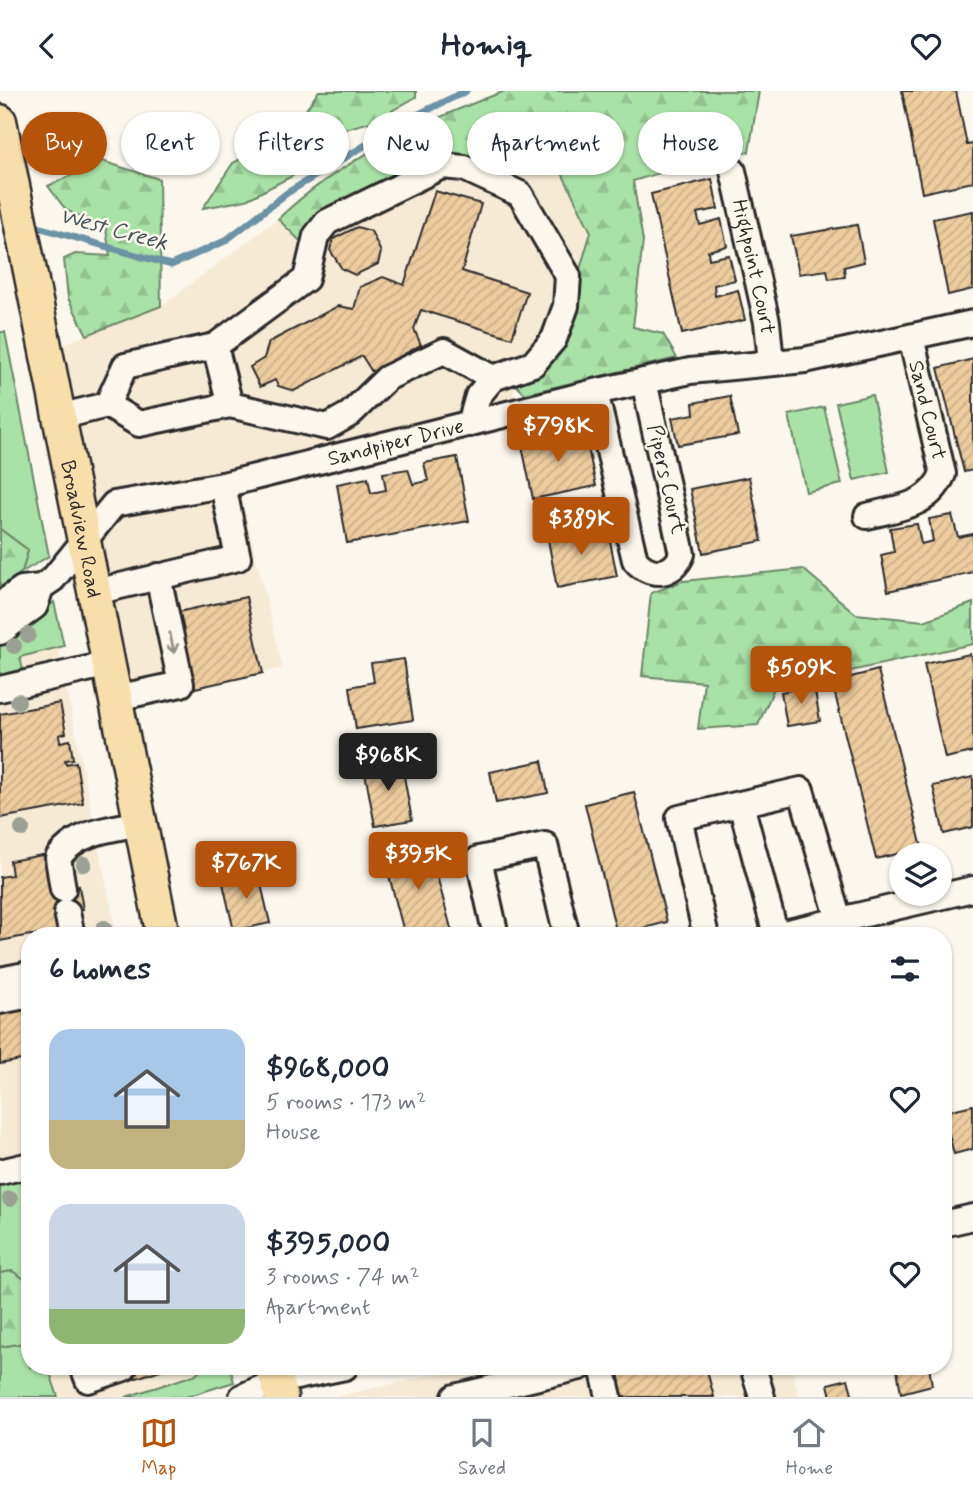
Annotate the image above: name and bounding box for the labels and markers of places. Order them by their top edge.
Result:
pin: $798K [509,405,607,464]
pin: $389K [532,497,630,557]
pin: $509K [752,647,850,706]
pin: $968K [339,733,437,793]
pin: $395K [369,833,467,892]
pin: $767K [197,841,295,901]

